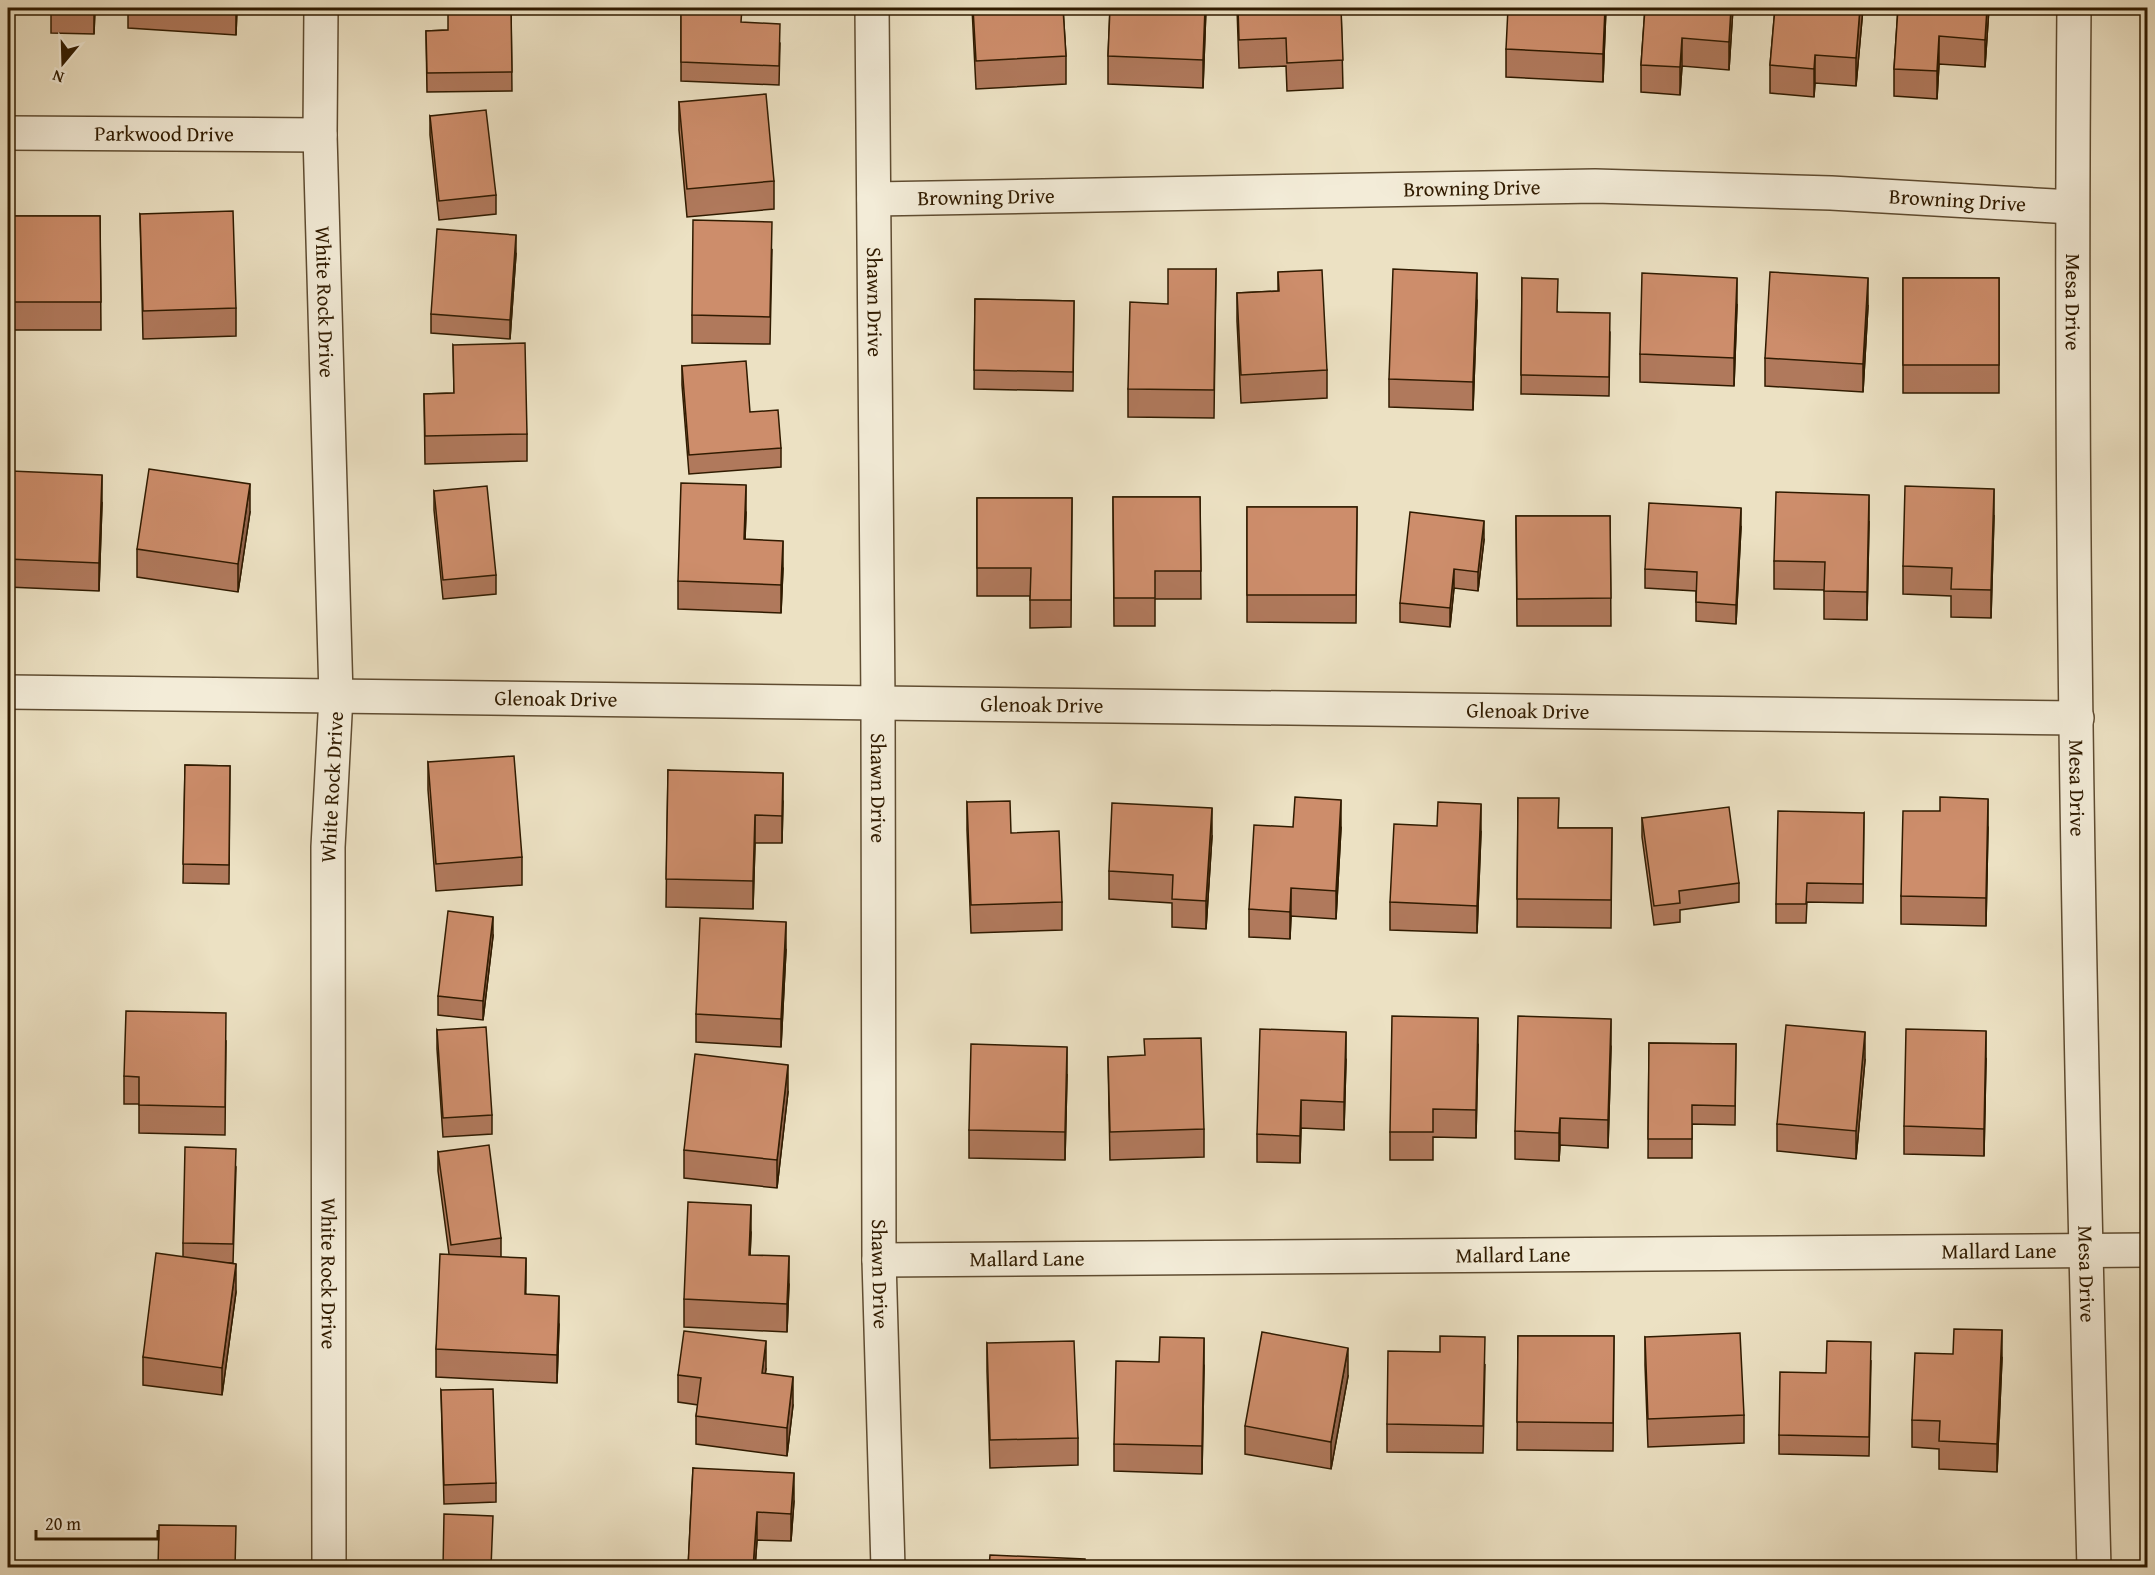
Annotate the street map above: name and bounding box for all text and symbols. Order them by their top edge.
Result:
north arrow [33,33,93,93]
text: N [49,64,67,90]
street label: Parkwood Drive [94,118,234,149]
street label: Browning Drive [1403,171,1541,204]
street label: Browning Drive [917,180,1055,213]
street label: Browning Drive [1888,180,2027,219]
street label: White Rock Drive [308,226,343,378]
street label: Shawn Drive [859,247,891,357]
street label: Mesa Drive [2058,253,2089,351]
street label: Glenoak Drive [494,682,618,715]
street label: Glenoak Drive [980,688,1104,721]
street label: Glenoak Drive [1466,694,1590,727]
street label: White Rock Drive [312,710,351,864]
street label: Shawn Drive [863,733,894,843]
street label: Mesa Drive [2061,739,2094,837]
street label: White Rock Drive [313,1198,345,1350]
street label: Shawn Drive [864,1219,897,1330]
street label: Mesa Drive [2070,1225,2104,1323]
street label: Mallard Lane [1941,1235,2057,1267]
street label: Mallard Lane [1455,1239,1571,1270]
street label: Mallard Lane [969,1242,1085,1274]
scale bar [36,1503,158,1541]
text: 20 m [45,1510,81,1537]

